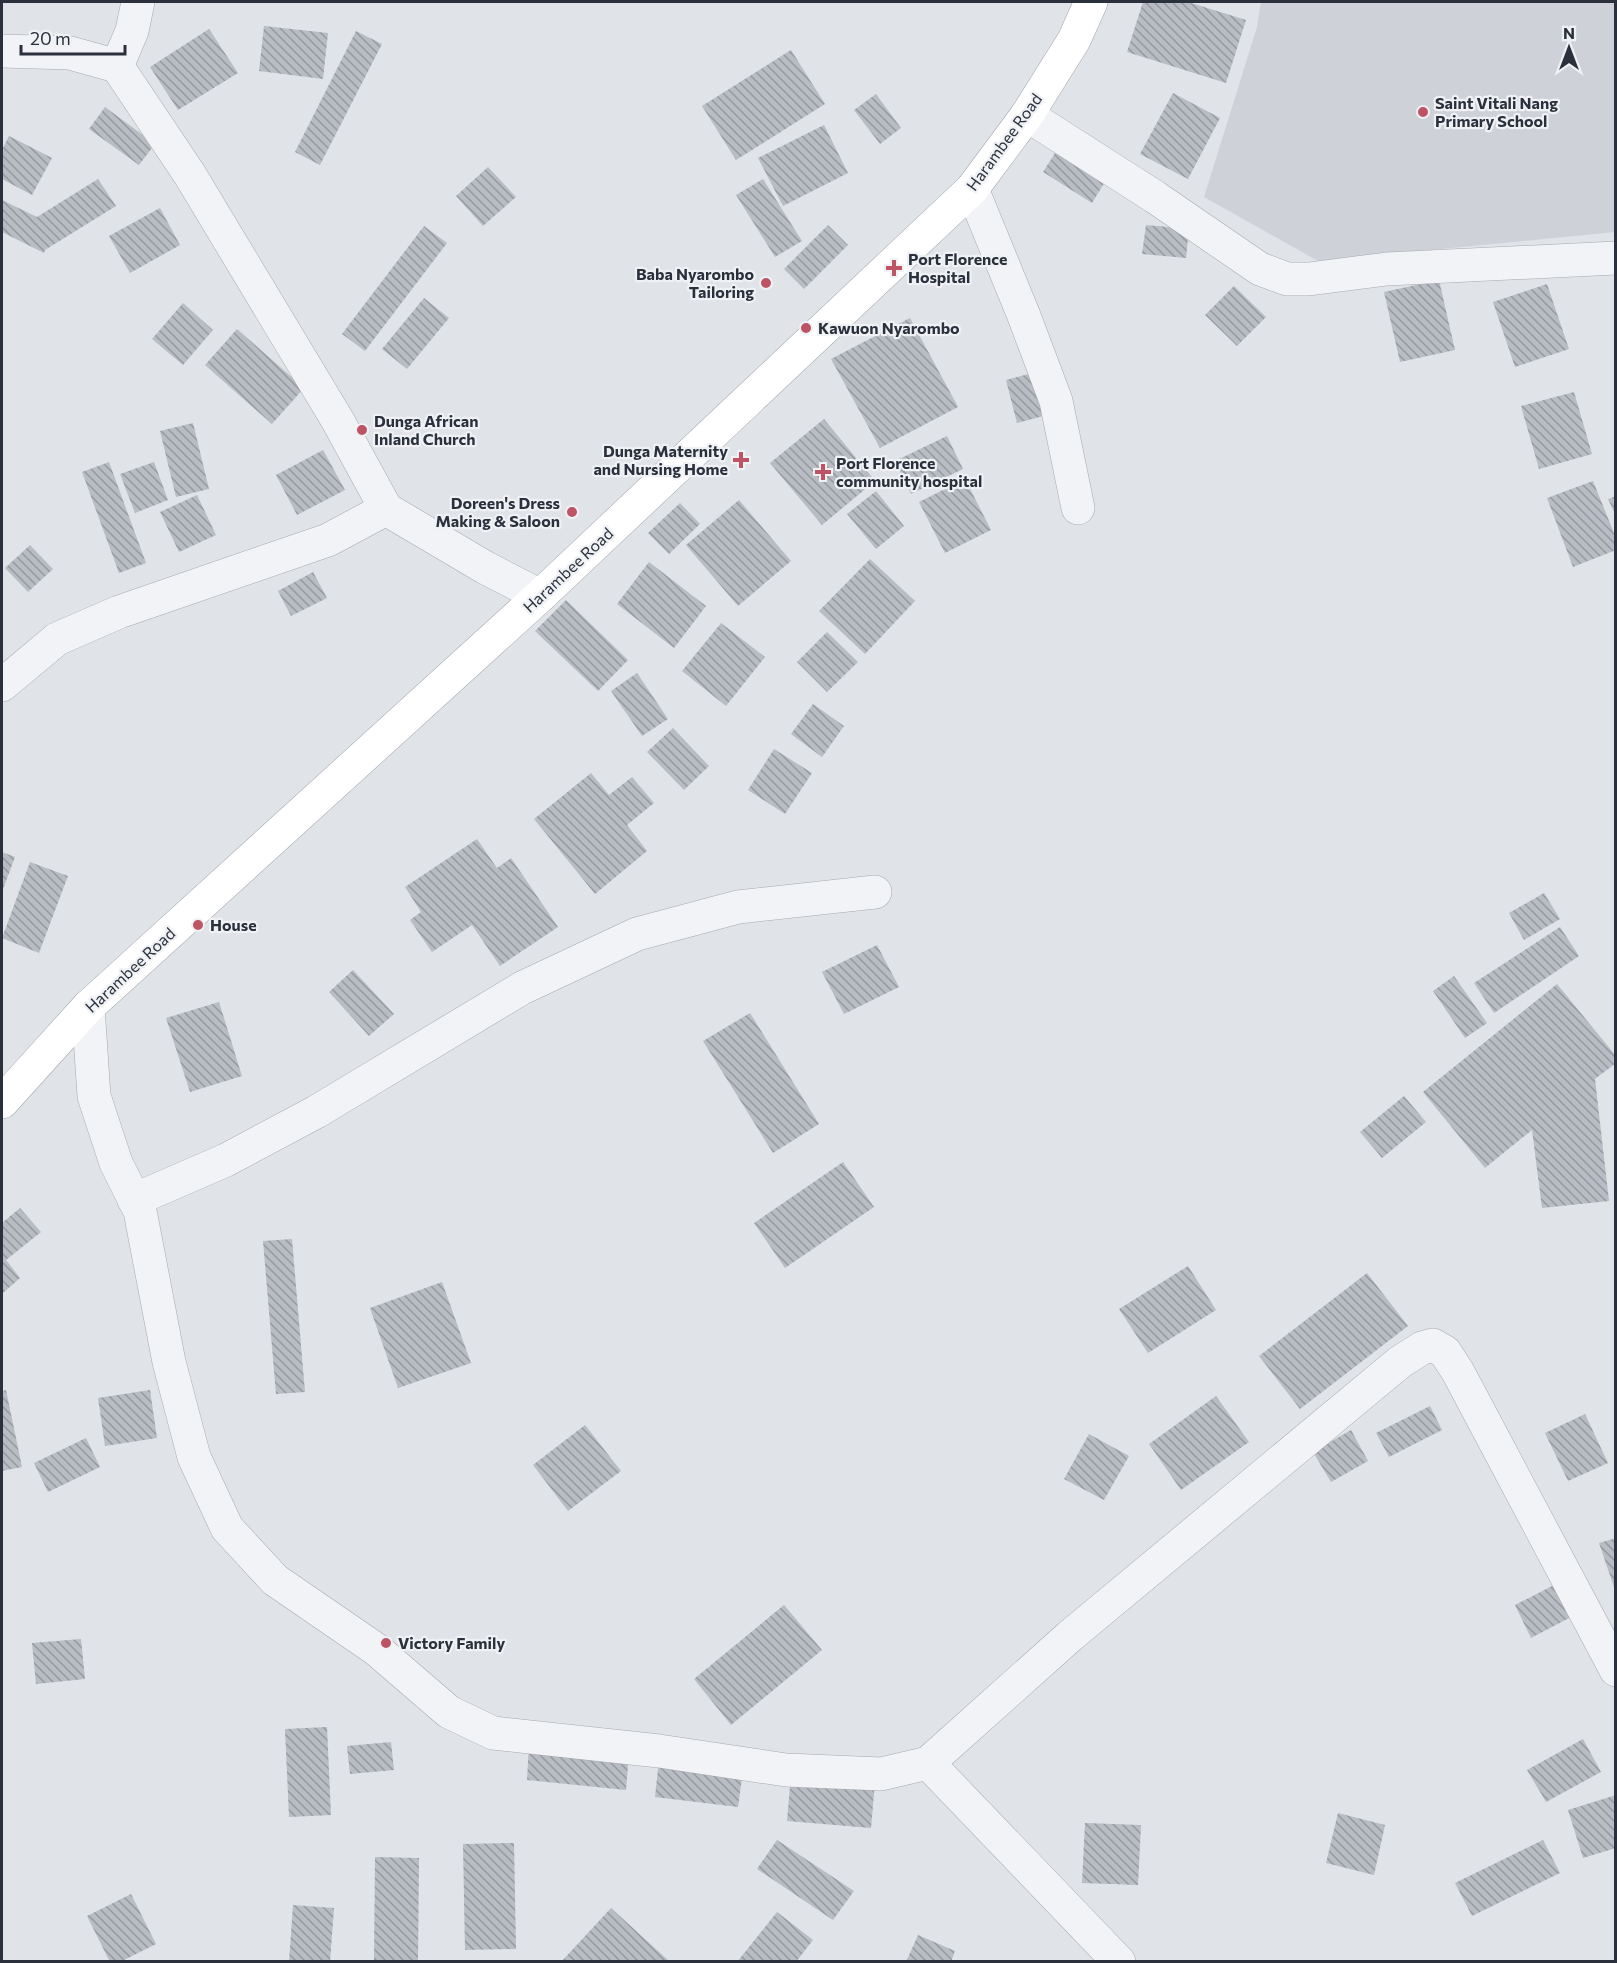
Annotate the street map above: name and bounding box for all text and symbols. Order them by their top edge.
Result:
scale bar [21,18,124,56]
north arrow [1539,18,1599,78]
text: N [1563,23,1575,42]
text: 20 m [30,27,71,49]
street label: Harambee Road [962,89,1045,194]
place label: Saint Vitali Nang Primary School [1435,93,1558,130]
marker: Saint Vitali Nang Primary School [1416,105,1430,119]
place label: Port Florence Hospital [908,249,1008,286]
marker: Port Florence Hospital [885,259,903,277]
place label: Baba Nyarombo Tailoring [636,264,754,301]
marker: Baba Nyarombo Tailoring [759,276,773,290]
place label: Kawuon Nyarombo [818,318,960,337]
marker: Kawuon Nyarombo [799,321,813,335]
place label: Dunga African Inland Church [374,411,479,448]
marker: Dunga African Inland Church [355,423,369,437]
place label: Dunga Maternity and Nursing Home [593,441,728,478]
marker: Dunga Maternity and Nursing Home [732,451,750,469]
place label: Port Florence community hospital [836,453,982,490]
marker: Port Florence community hospital [814,463,832,481]
place label: Doreen's Dress Making & Saloon [436,493,560,530]
marker: Doreen's Dress Making & Saloon [565,505,579,519]
street label: Harambee Road [519,523,616,616]
place label: House [210,915,257,934]
marker: House [191,918,205,932]
street label: Harambee Road [81,923,178,1016]
place label: Victory Family [398,1633,505,1652]
marker: Victory Family [379,1636,393,1650]

